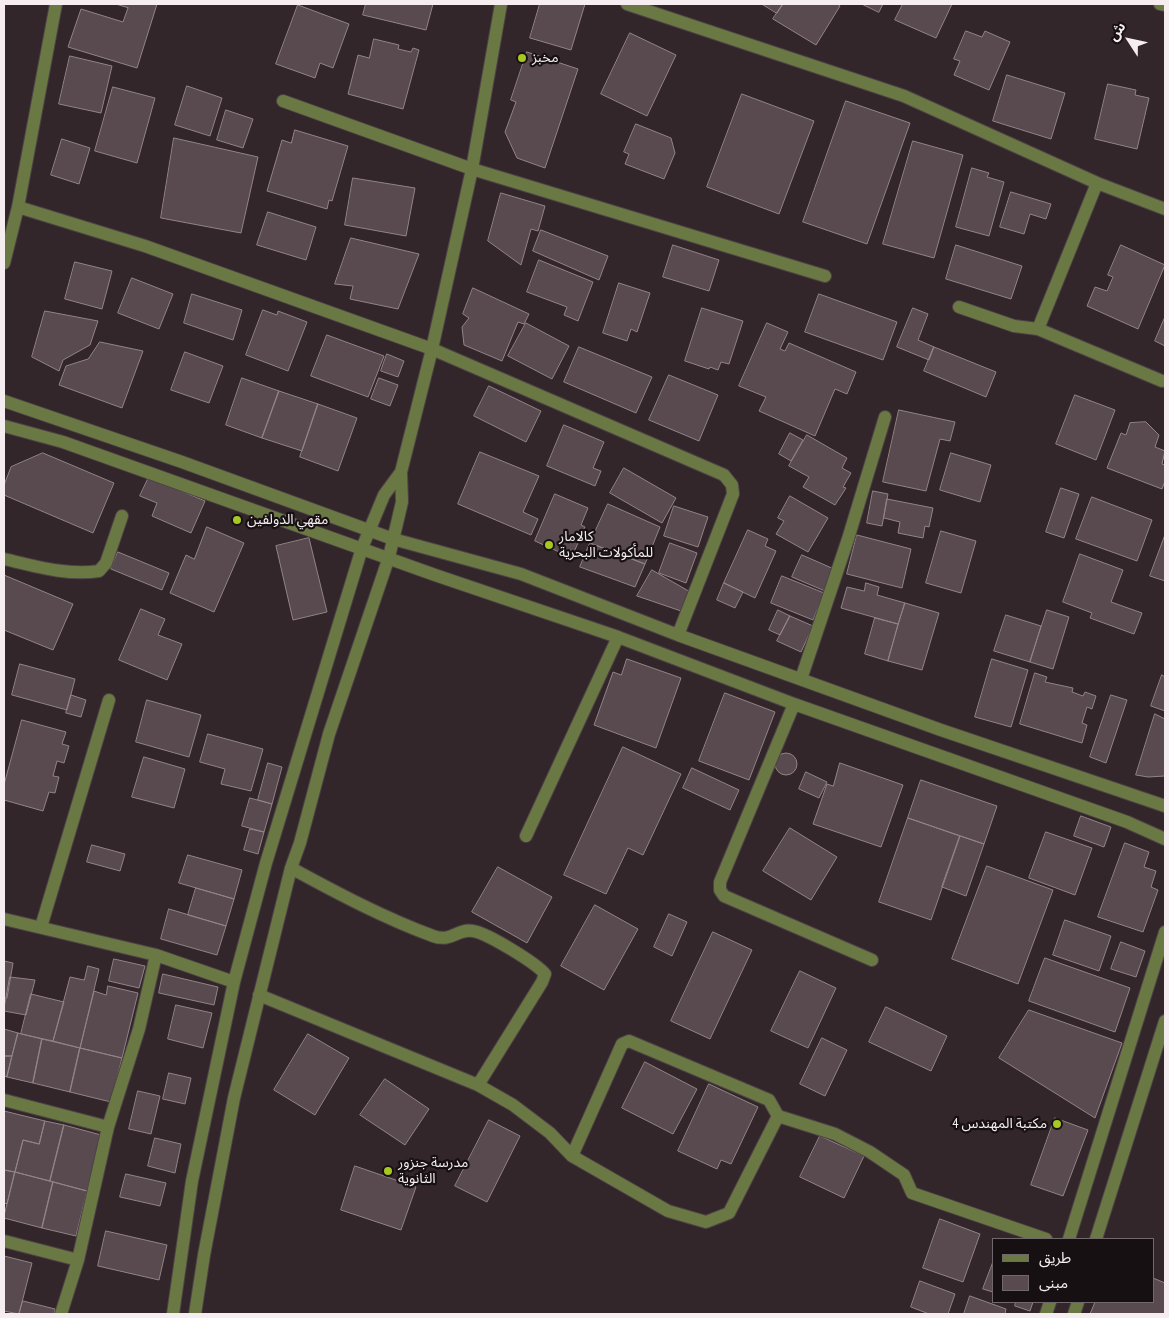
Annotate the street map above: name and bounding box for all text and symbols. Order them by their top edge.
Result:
north arrow [1104,15,1154,65]
text: ش [1104,18,1130,44]
place label: مخبز [532,50,559,66]
marker: مخبز [516,52,528,64]
place label: مقهي الدولفين [247,512,328,528]
marker: مقهي الدولفين [231,514,243,526]
place label: كالامار للمأكولات البحرية [559,529,653,562]
marker: كالامار للمأكولات البحرية [543,539,555,551]
place label: مكتبة المهندس 4 [952,1116,1047,1132]
marker: مكتبة المهندس 4 [1051,1118,1063,1130]
place label: مدرسة جنزور الثانوية [398,1155,468,1188]
marker: مدرسة جنزور الثانوية [382,1165,394,1177]
legend [992,1238,1154,1303]
text: طريق [1039,1248,1071,1267]
text: مبنى [1039,1273,1068,1292]

